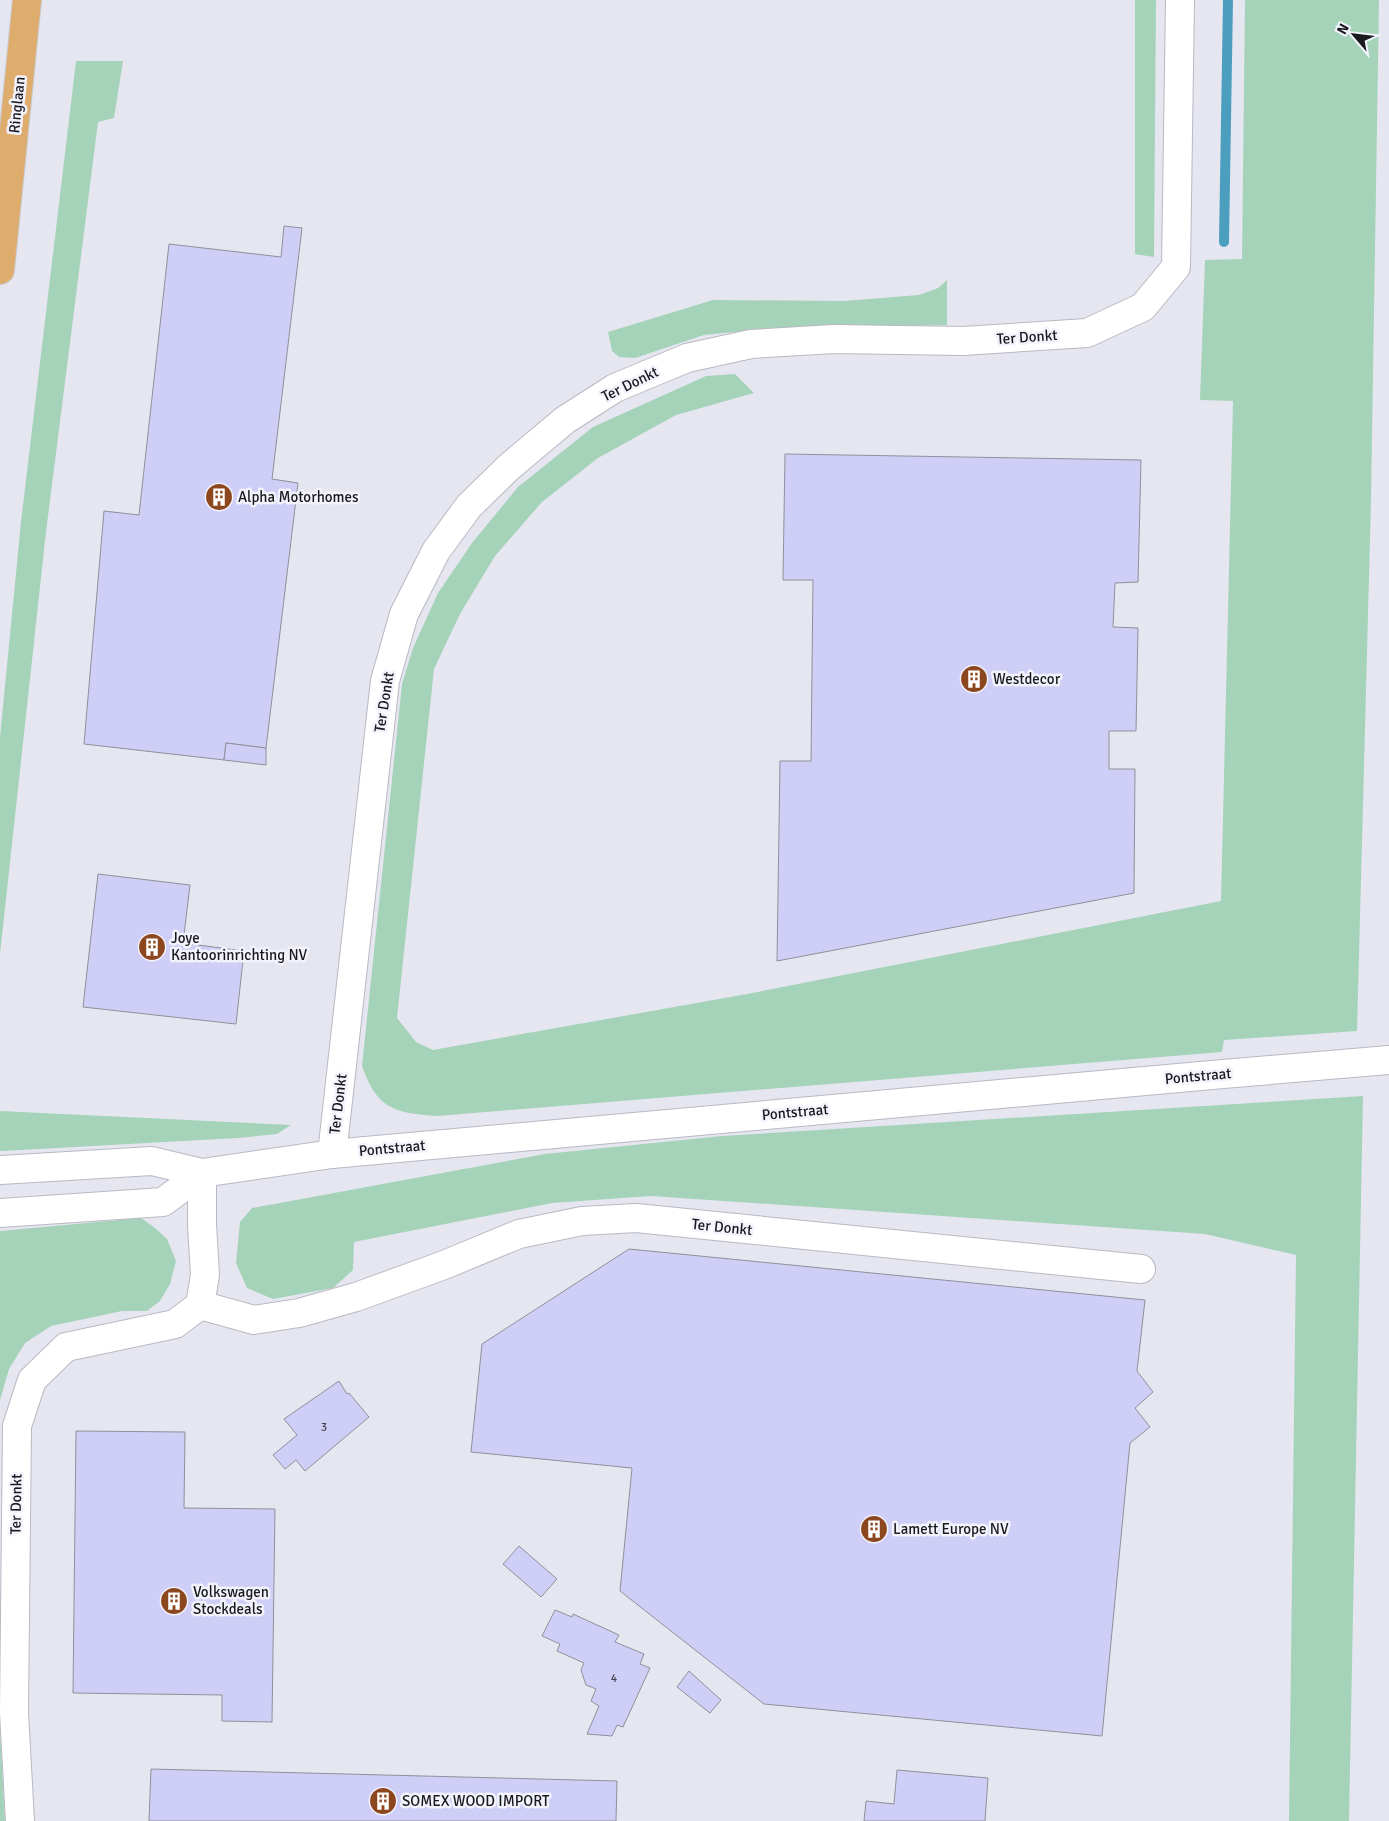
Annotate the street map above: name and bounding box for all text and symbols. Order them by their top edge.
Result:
north arrow [1329,10,1379,60]
text: N [1333,21,1353,37]
street label: Ringlaan [5,76,29,134]
street label: Ter Donkt [996,326,1058,348]
street label: Ter Donkt [599,363,661,405]
building icon: Alpha Motorhomes [204,482,234,512]
place label: Alpha Motorhomes [238,488,359,506]
building icon: Westdecor [959,664,989,694]
street label: Ter Donkt [370,670,398,734]
place label: Westdecor [993,670,1061,688]
place label: Joye Kantoorinrichting NV [171,929,308,964]
building icon: Joye Kantoorinrichting NV [137,932,167,962]
street label: Pontstraat [1164,1064,1232,1088]
street label: Ter Donkt [325,1073,351,1135]
street label: Pontstraat [761,1100,829,1124]
street label: Pontstraat [358,1136,426,1160]
street label: Ter Donkt [691,1215,753,1239]
house number: 3 [321,1420,327,1435]
street label: Ter Donkt [6,1473,26,1535]
building icon: Lamett Europe NV [859,1514,889,1544]
place label: Lamett Europe NV [893,1520,1009,1538]
place label: Volkswagen Stockdeals [193,1583,269,1618]
building icon: Volkswagen Stockdeals [159,1586,189,1616]
house number: 4 [611,1671,618,1686]
building icon: SOMEX WOOD IMPORT [368,1786,398,1816]
place label: SOMEX WOOD IMPORT [402,1792,550,1810]

